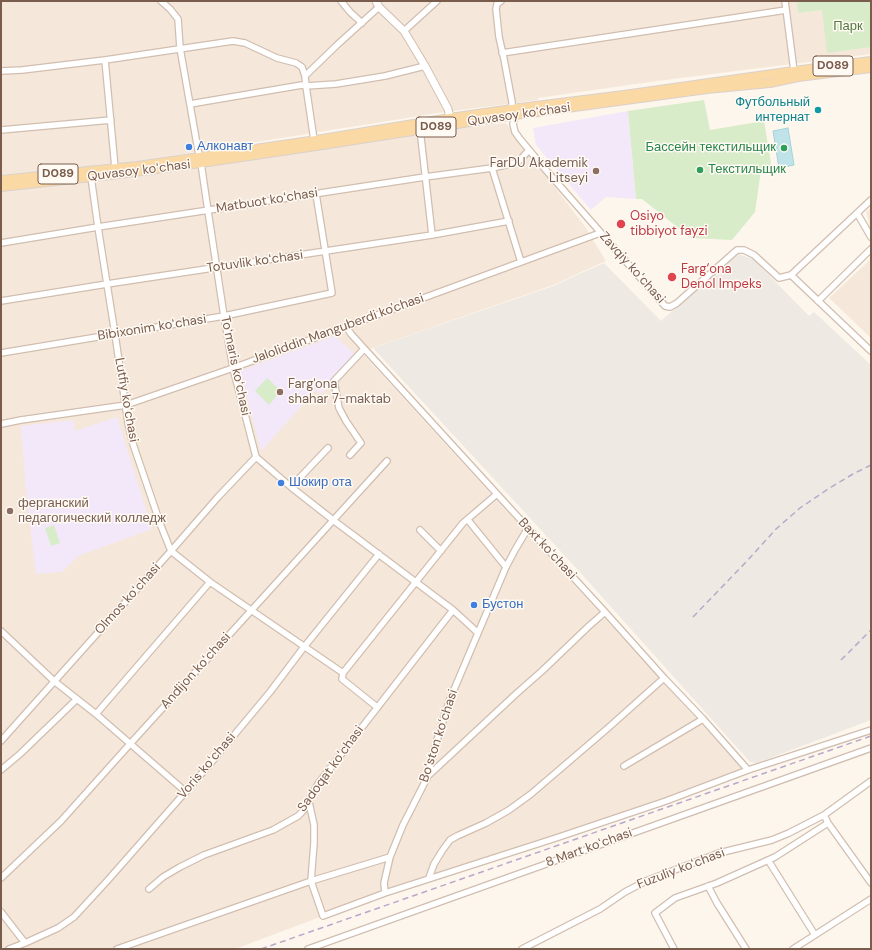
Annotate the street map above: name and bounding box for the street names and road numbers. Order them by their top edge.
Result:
road number: D089 [813,56,853,76]
street label: Quvasoy koʻchasi [467,100,571,130]
road number: D089 [416,117,456,137]
street label: Quvasoy koʻchasi [87,157,191,185]
road number: D089 [38,164,78,184]
street label: Matbuot koʻchasi [215,185,319,217]
street label: Zavqiy koʻchasi [596,229,668,307]
street label: Totuvlik koʻchasi [206,248,304,276]
street label: Jaloliddin Manguberdi ko'chasi [250,291,426,367]
street label: Bibixonim koʻchasi [96,312,208,344]
street label: Toʻmaris koʻchasi [217,315,253,417]
street label: Lutfiy koʻchasi [111,356,141,444]
street label: Baxt koʻchasi [515,515,579,583]
street label: Olmos koʻchasi [92,560,164,638]
street label: Andijon koʻchasi [158,630,234,712]
street label: Boʻston koʻchasi [417,688,461,784]
street label: Sadoqat koʻchasi [295,723,367,815]
street label: Voris koʻchasi [175,730,239,802]
street label: 8 Mart koʻchasi [544,825,634,871]
street label: Fuzuliy koʻchasi [635,845,727,893]

